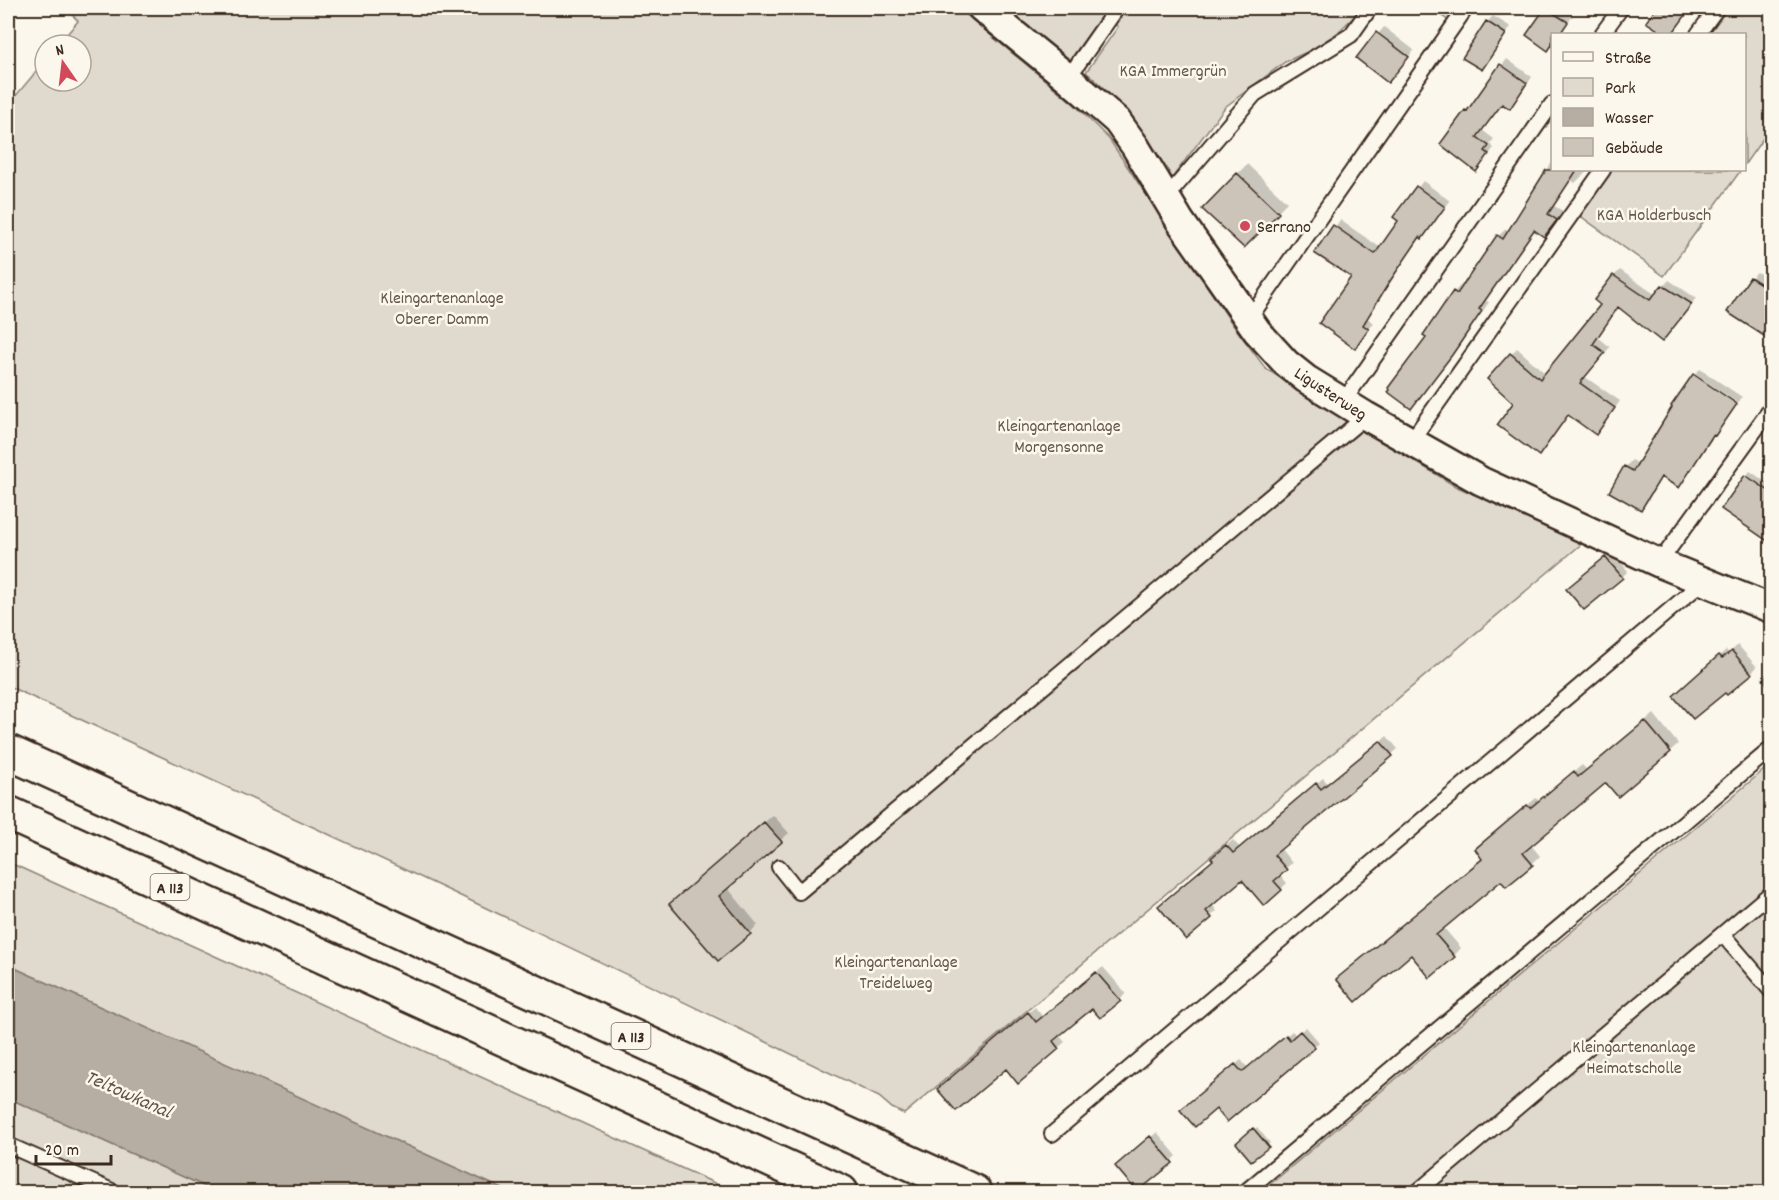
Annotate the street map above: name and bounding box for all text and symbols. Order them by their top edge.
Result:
north arrow [33,33,93,93]
legend [1551,33,1746,171]
text: N [53,39,67,63]
text: Straße [1605,47,1651,72]
park label: KGA Immergrün [1120,60,1226,85]
text: Park [1605,77,1636,102]
text: Wasser [1605,107,1654,132]
text: Gebäude [1605,137,1663,162]
park label: KGA Holderbusch [1597,204,1711,229]
place label: Serrano [1257,216,1311,241]
marker: Serrano [1238,219,1252,233]
park label: Kleingartenanlage Oberer Damm [380,287,504,333]
street label: Ligusterweg [1288,362,1371,428]
park label: Kleingartenanlage Morgensonne [997,415,1121,461]
road number: A 113 [150,874,190,900]
park label: Kleingartenanlage Treidelweg [834,951,958,997]
road number: A 113 [612,1023,650,1049]
park label: Kleingartenanlage Heimatscholle [1572,1036,1696,1082]
water label: Teltowkanal [80,1064,177,1128]
scale bar [36,1128,111,1166]
text: 20 m [45,1139,79,1164]

